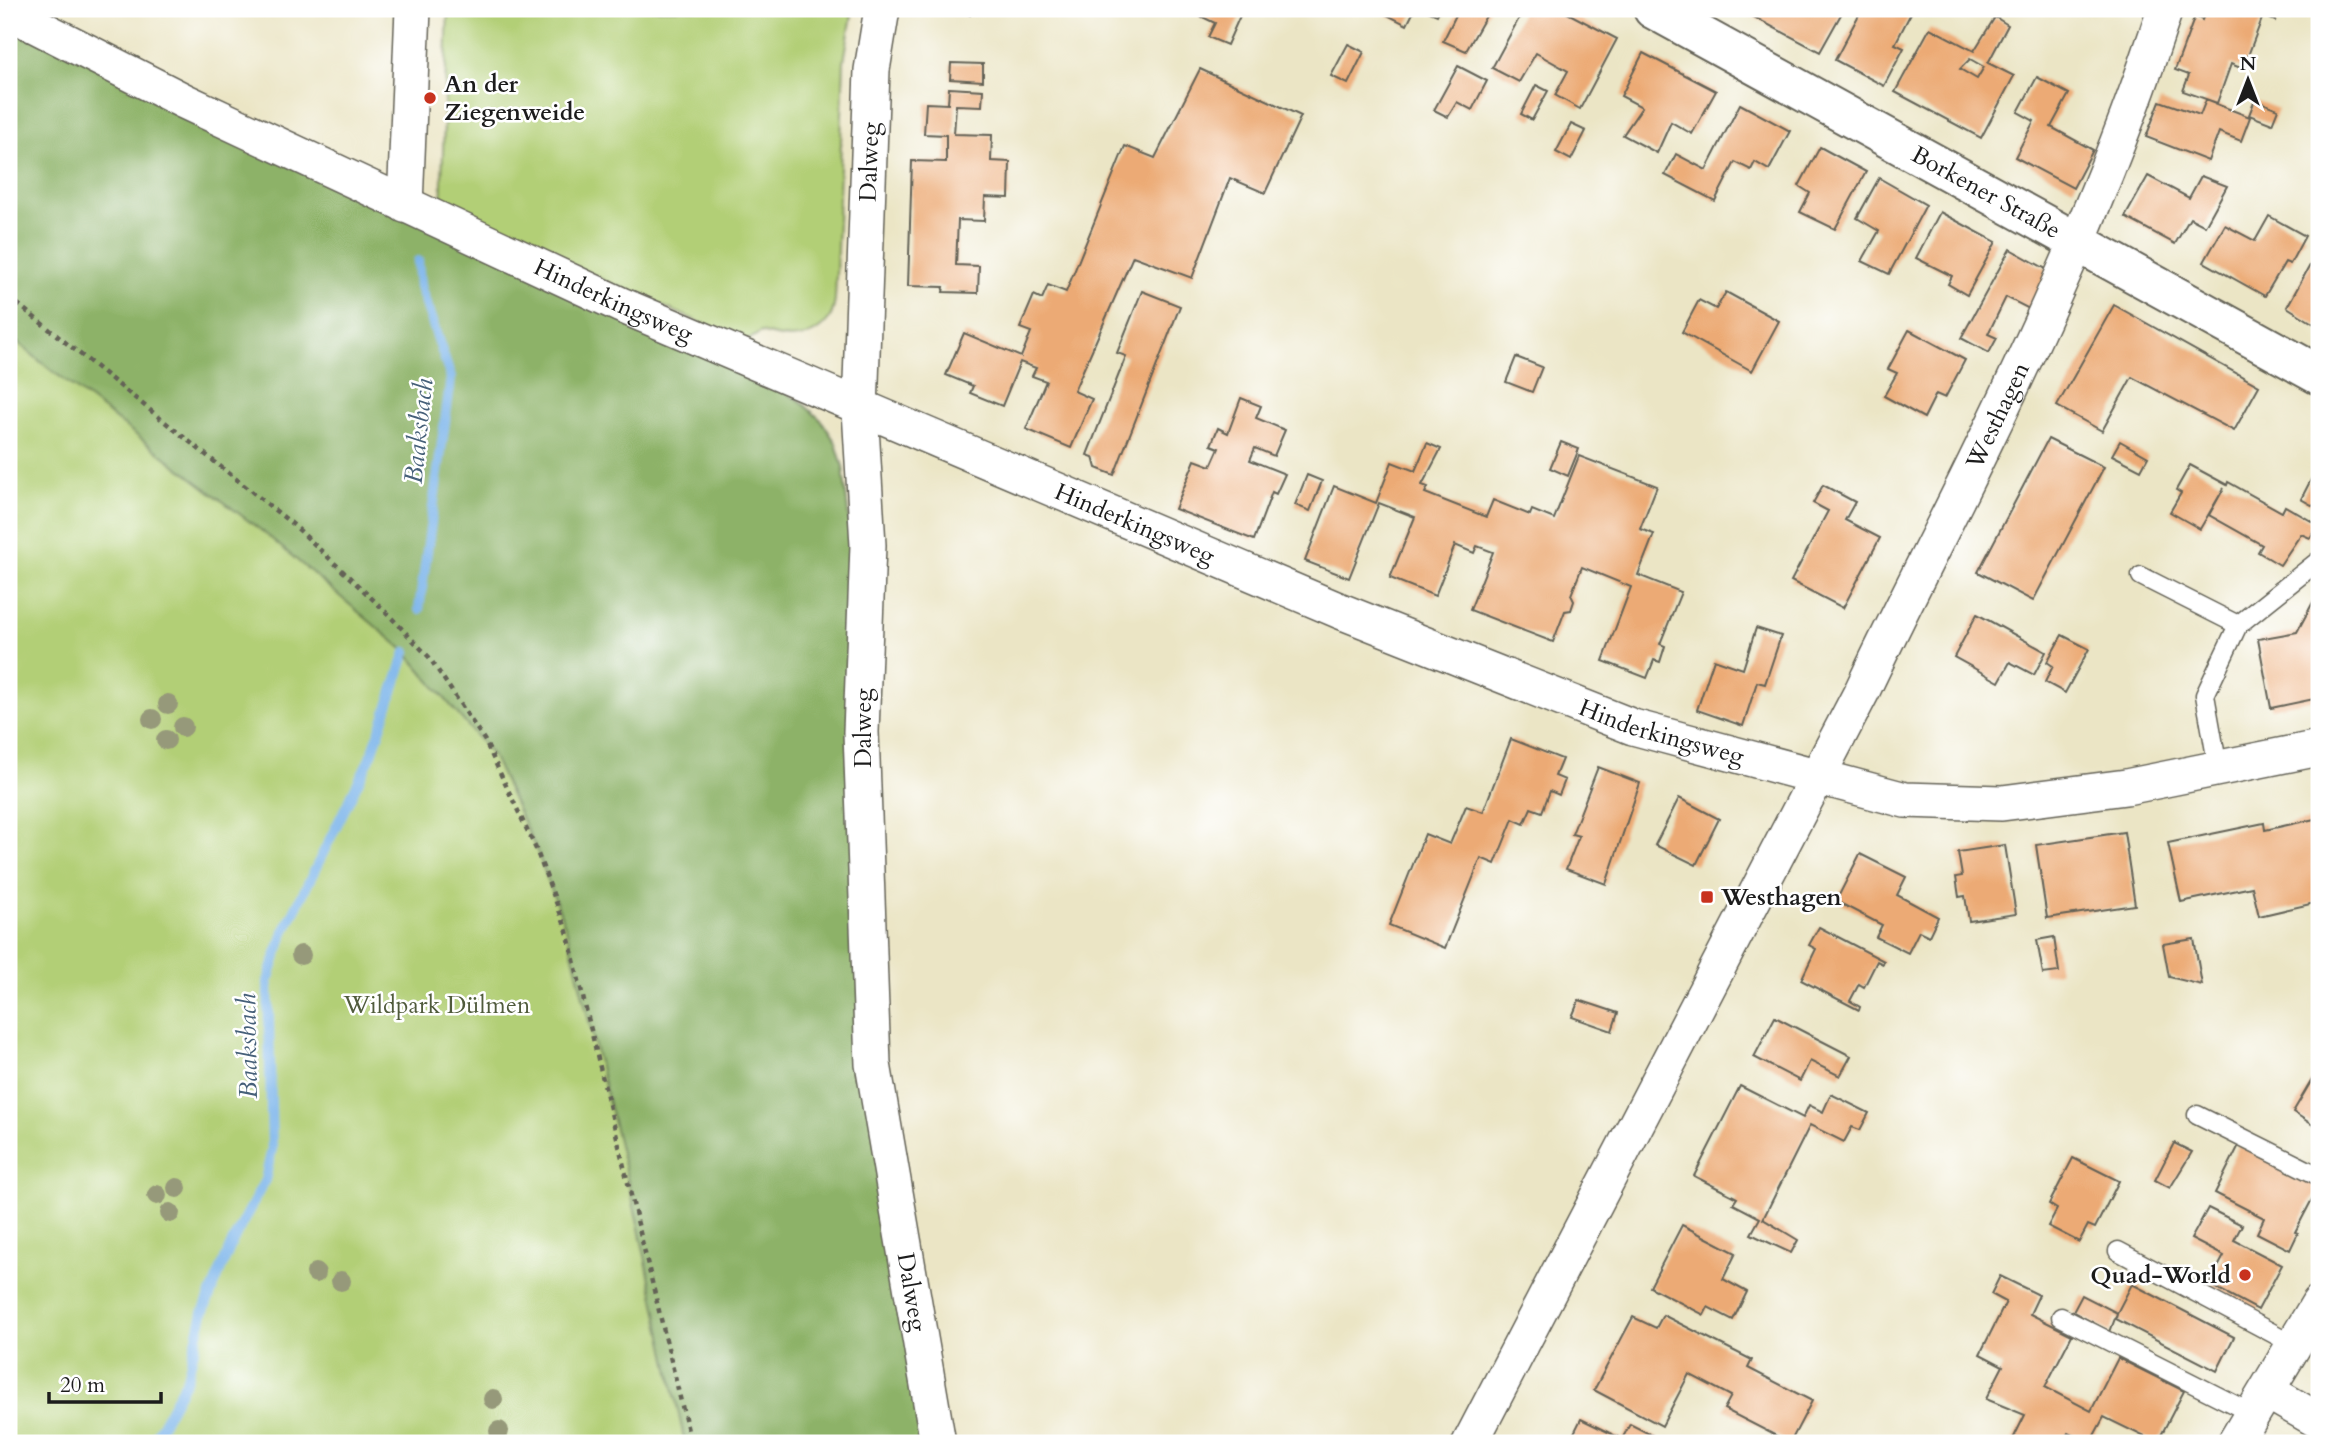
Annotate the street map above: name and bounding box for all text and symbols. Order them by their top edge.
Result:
north arrow [2212,46,2282,116]
text: N [2240,51,2257,77]
place label: An der Ziegenweide [444,68,585,129]
marker: An der Ziegenweide [422,90,438,106]
street label: Dalweg [852,121,887,202]
street label: Borkener Straße [1905,138,2066,247]
street label: Hinderkingsweg [528,251,699,351]
street label: Westhagen [1958,357,2038,476]
water label: Baaksbach [396,376,441,485]
street label: Hinderkingsweg [1049,475,1220,573]
street label: Dalweg [847,688,880,768]
street label: Hinderkingsweg [1574,691,1748,773]
place label: Westhagen [1720,881,1842,914]
marker: Westhagen [1699,889,1715,905]
park label: Wildpark Dülmen [343,989,531,1022]
water label: Baaksbach [229,992,266,1099]
street label: Dalweg [889,1250,935,1335]
place label: Quad-World [2090,1259,2231,1292]
marker: Quad-World [2237,1267,2253,1283]
scale bar [49,1361,161,1405]
text: 20 m [60,1371,105,1400]

